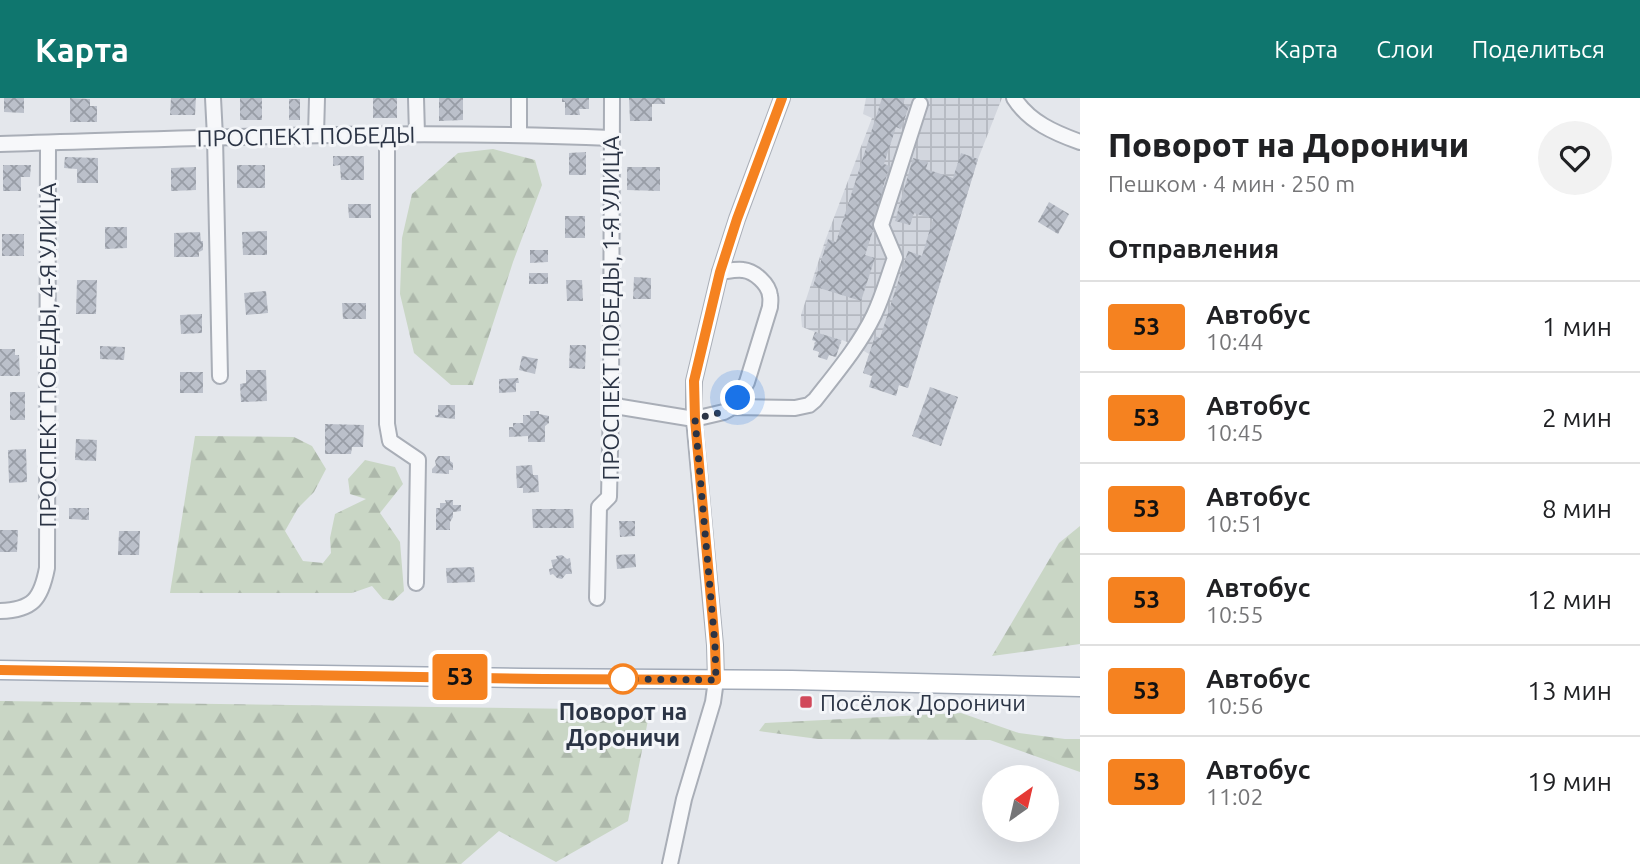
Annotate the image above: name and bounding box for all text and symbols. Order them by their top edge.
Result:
text: Карта [35,31,129,68]
text: Карта [1274,36,1338,63]
text: Слои [1376,36,1434,63]
text: Поделиться [1472,36,1605,63]
button: heart [1538,121,1612,195]
street label: ПРОСПЕКТ ПОБЕДЫ [196,122,416,150]
text: Поворот на Дороничи [1108,126,1469,163]
street label: ПРОСПЕКТ ПОБЕДЫ, 1-Я УЛИЦА [598,136,623,480]
text: Пешком · 4 мин · 250 m [1108,171,1355,196]
street label: ПРОСПЕКТ ПОБЕДЫ, 4-Я УЛИЦА [35,183,60,527]
text: Отправления [1108,234,1279,263]
text: Автобус [1206,300,1310,329]
text: 1 мин [1542,312,1612,341]
text: 53 [1133,313,1160,340]
text: 10:44 [1206,329,1264,354]
your location [720,380,755,415]
text: Автобус [1206,391,1310,420]
text: 2 мин [1542,403,1612,432]
text: 53 [1133,404,1160,431]
text: 10:45 [1206,420,1264,445]
text: Автобус [1206,482,1310,511]
text: 8 мин [1542,494,1612,523]
text: 53 [1133,495,1160,522]
text: 10:51 [1206,511,1264,536]
text: Автобус [1206,573,1310,602]
text: 12 мин [1527,585,1612,614]
text: 53 [1133,586,1160,613]
text: 10:55 [1206,602,1264,627]
line badge: 53 [428,654,491,700]
text: 53 [446,663,474,690]
marker: Поворот на Дороничи [608,664,638,694]
text: Автобус [1206,664,1310,693]
text: 13 мин [1527,676,1612,705]
text: 53 [1133,677,1160,704]
place label: Посёлок Дороничи [820,690,1026,715]
text: 10:56 [1206,693,1264,718]
marker: Посёлок Дороничи [798,694,814,710]
place label: Поворот на Дороничи [559,699,687,750]
text: Автобус [1206,755,1310,784]
north arrow [982,765,1059,842]
map controls [982,765,1059,842]
text: 19 мин [1527,767,1612,796]
text: 53 [1133,768,1160,795]
text: 11:02 [1206,784,1264,809]

